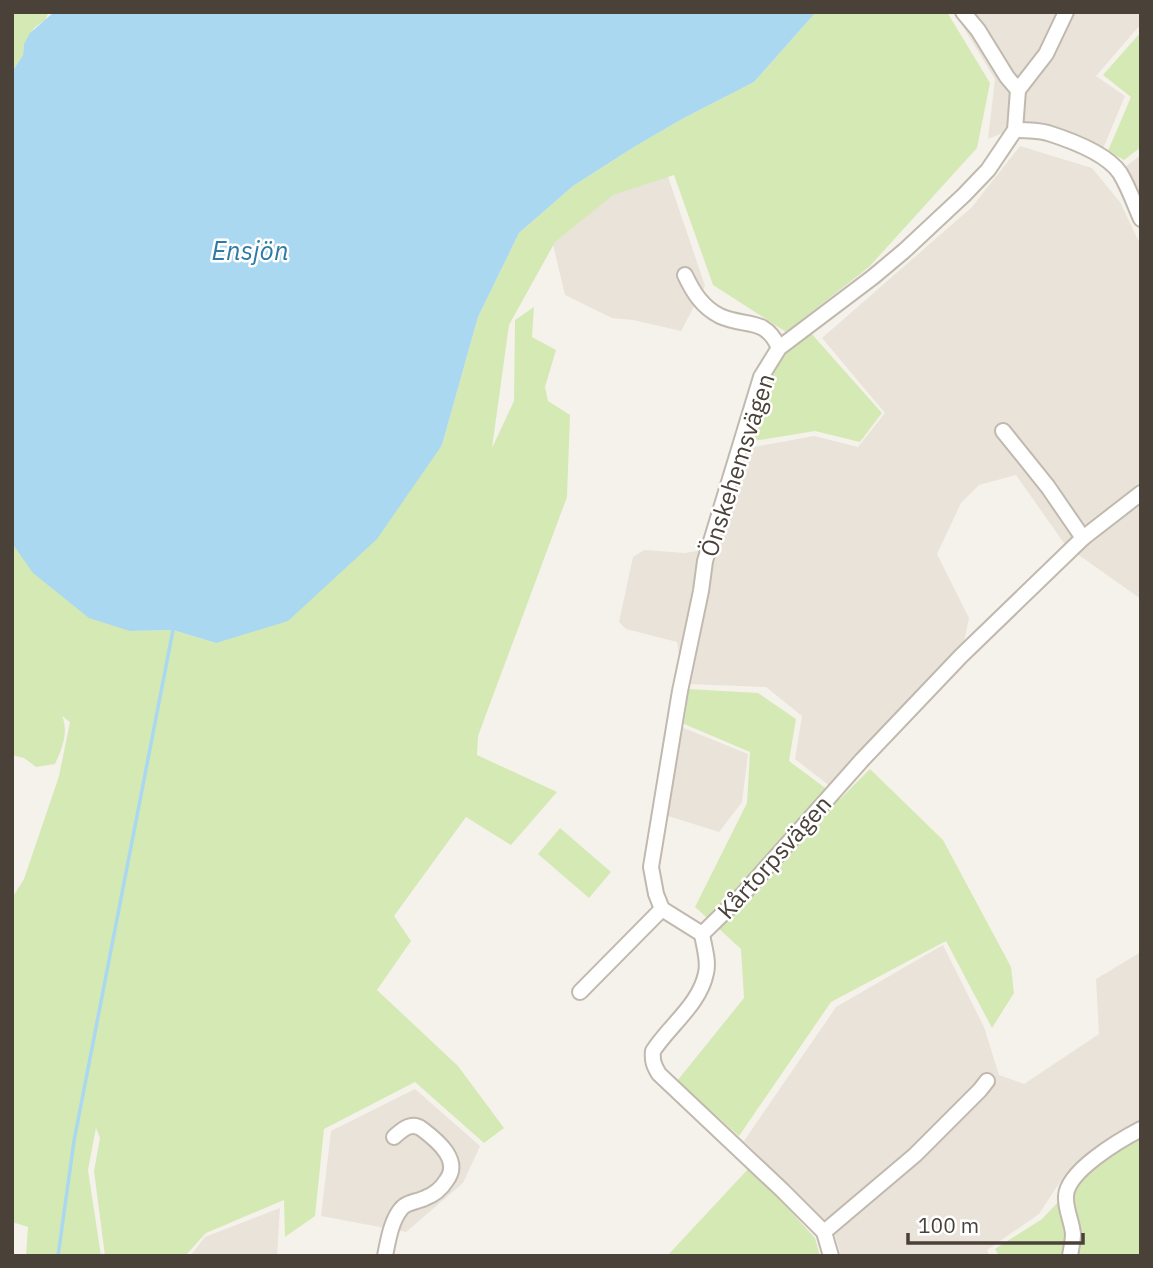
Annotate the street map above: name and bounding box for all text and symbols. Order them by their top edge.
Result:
water label: Ensjön [211,233,289,267]
street label: Önskehemsvägen [692,369,782,561]
street label: Kårtorpsvägen [710,788,838,926]
scale bar [908,1202,1083,1246]
text: 100 m [918,1211,979,1239]

